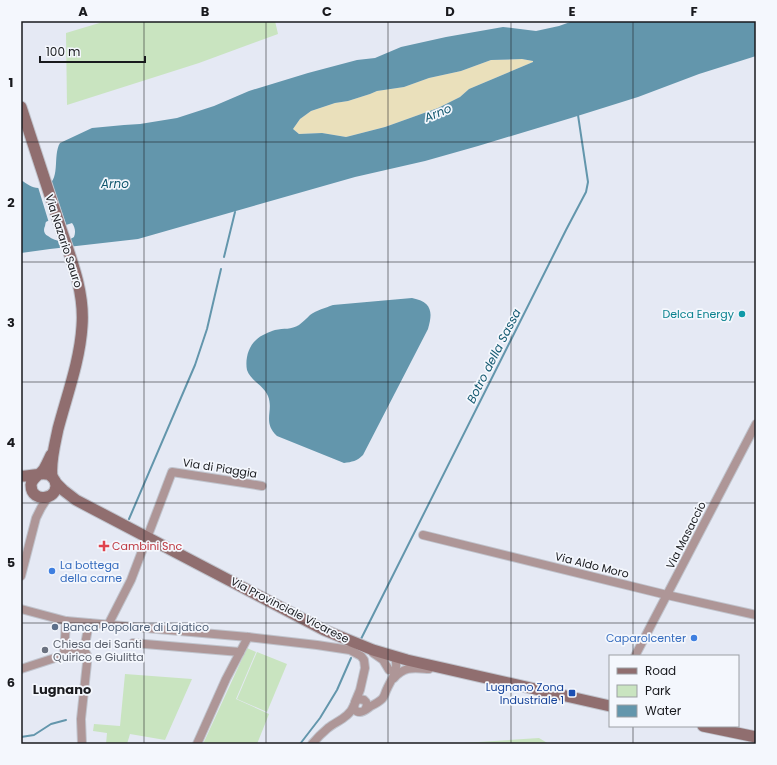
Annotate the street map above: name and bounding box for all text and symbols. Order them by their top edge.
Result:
text: A [78,2,88,21]
text: B [201,2,210,21]
text: C [322,2,332,21]
text: D [445,2,455,21]
text: E [568,2,576,21]
text: F [690,2,698,21]
scale bar [40,38,145,64]
text: 100 m [46,43,80,60]
text: 1 [9,73,13,92]
water label: Arno [421,99,454,126]
water label: Arno [100,175,129,192]
street label: Via Nazario Sauro [41,192,87,290]
text: 2 [7,193,15,212]
water label: Botro della Sassa [462,306,525,406]
place label: Delca Energy [662,306,735,322]
marker: Delca Energy [737,309,747,319]
text: 3 [7,313,15,332]
text: 4 [7,433,16,452]
street label: Via di Piaggia [182,454,258,482]
street label: Via Masaccio [662,499,710,571]
place label: Cambini Snc [112,538,183,554]
marker: Cambini Snc [99,541,109,551]
street label: Via Aldo Moro [553,548,631,582]
text: 5 [7,553,15,572]
place label: La bottega della carne [60,557,122,586]
marker: La bottega della carne [47,566,57,576]
street label: Via Provinciale Vicarese [228,573,352,647]
place label: Banca Popolare di Lajatico [63,619,209,635]
marker: Banca Popolare di Lajatico [50,622,60,632]
place label: Caparolcenter [606,630,686,646]
marker: Caparolcenter [689,633,699,643]
place label: Chiesa dei Santi Quirico e Giulitta [53,636,144,665]
marker: Chiesa dei Santi Quirico e Giulitta [40,645,50,655]
legend [609,655,739,727]
text: Road [645,662,676,679]
text: 6 [7,673,15,692]
place label: Lugnano Zona Industriale 1 [486,679,564,708]
district label: Lugnano [33,680,91,699]
text: Park [645,682,672,699]
marker: Lugnano Zona Industriale 1 [567,688,577,698]
text: Water [645,702,682,719]

